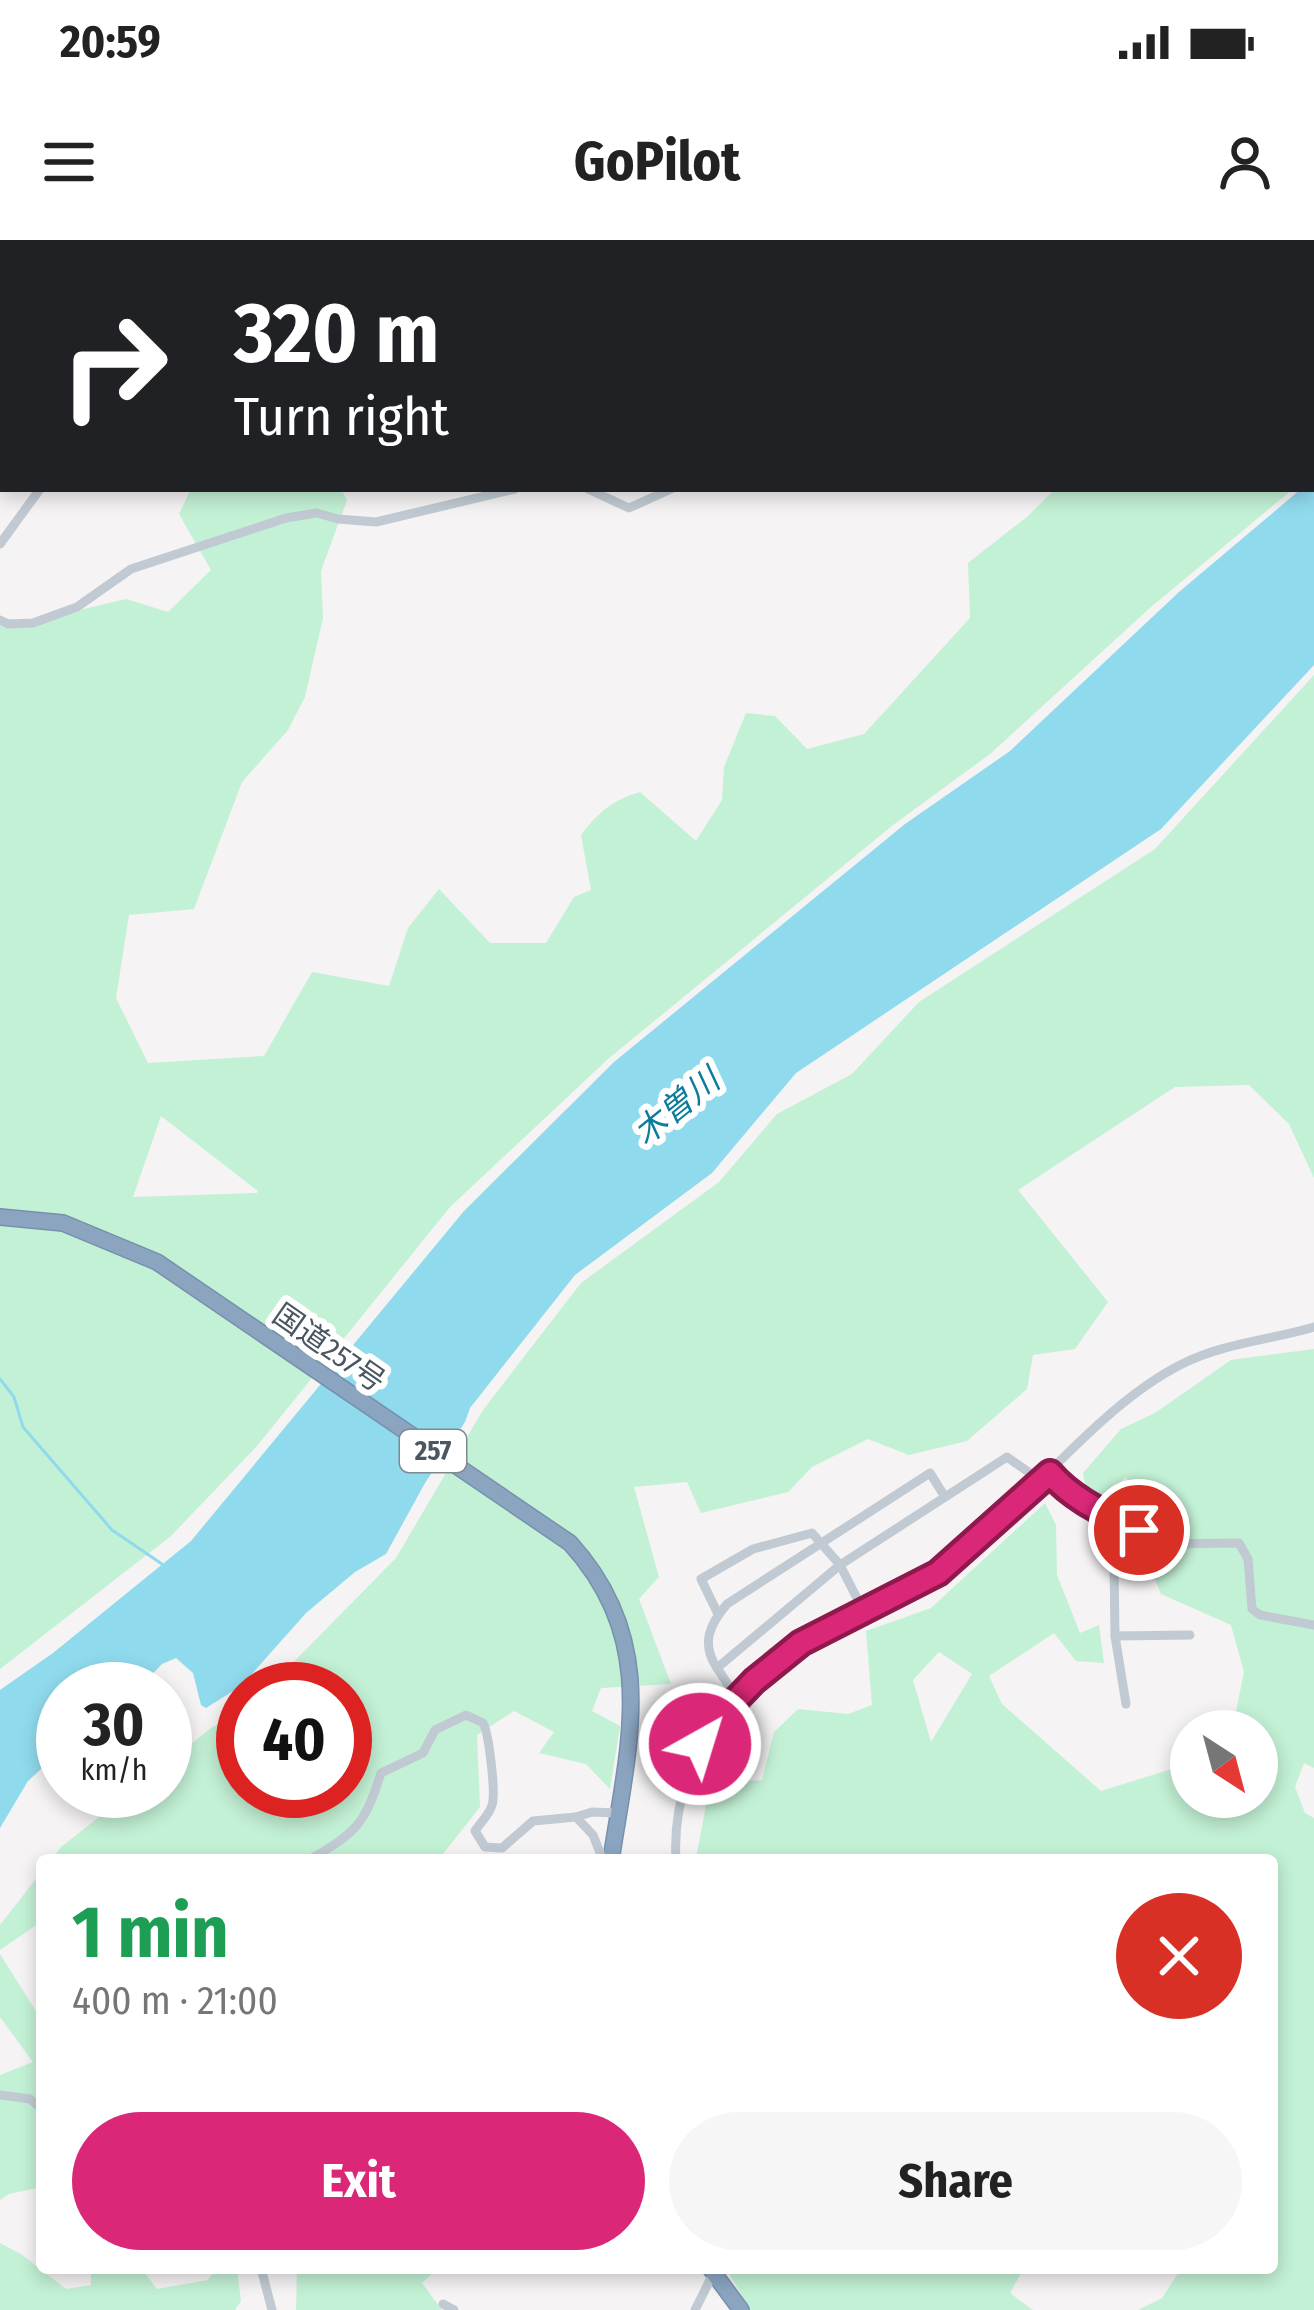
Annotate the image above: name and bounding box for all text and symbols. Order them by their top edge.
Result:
text: 20:59 [60,15,161,69]
icon: menu [36,129,102,195]
icon: person [1212,129,1278,195]
text: GoPilot [574,130,740,194]
text: 320 m [234,283,439,384]
icon: right [36,288,192,444]
text: Turn right [234,385,449,449]
water label: 木曽川 [626,1058,730,1153]
street label: 国道257号 [266,1296,392,1400]
road number: 257 [400,1430,466,1472]
pin [1088,1479,1190,1581]
icon: arrive [1106,1497,1172,1563]
speed limit sign: 40 [216,1662,372,1818]
position arrow [637,1681,763,1807]
text: 30 [83,1689,145,1761]
north arrow [1170,1710,1278,1818]
map controls [1170,1710,1278,1818]
text: km/h [81,1752,147,1788]
text: 1 min [72,1890,229,1976]
button: close [1116,1893,1242,2019]
text: 400 m · 21:00 [72,1978,278,2024]
button: Exit [72,2112,645,2250]
button: Share [669,2112,1242,2250]

